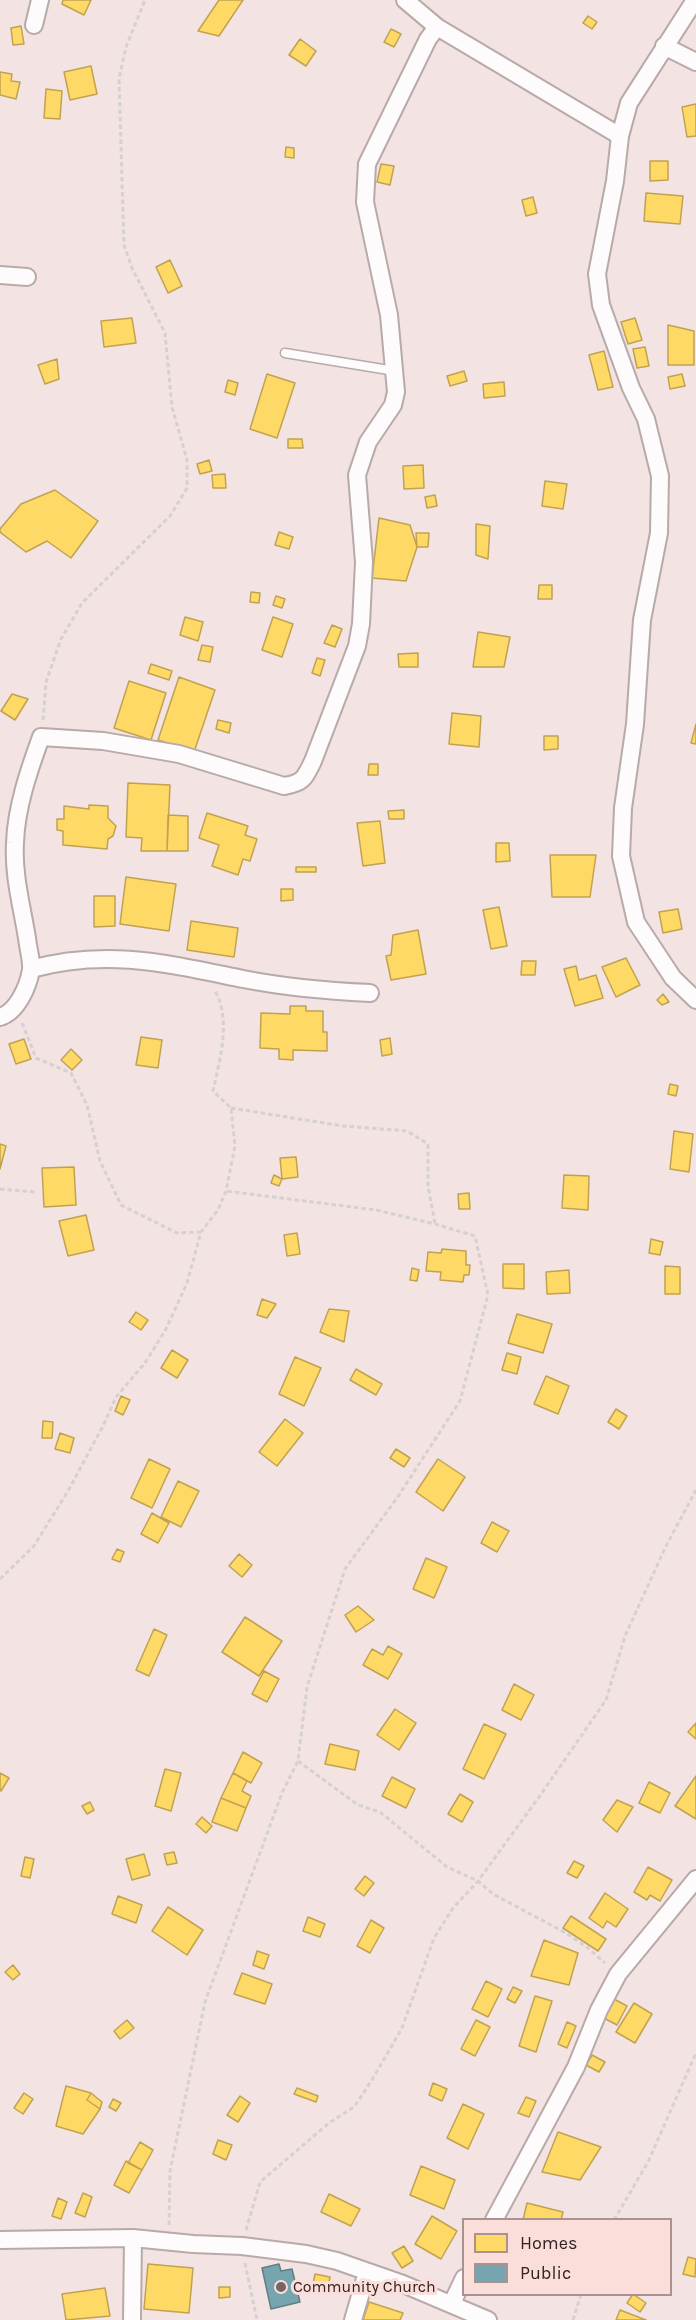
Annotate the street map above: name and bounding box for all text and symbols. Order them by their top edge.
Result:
legend [462,2218,672,2296]
text: Homes [520,2232,577,2254]
text: Public [520,2262,571,2284]
place label: Community Church [293,2277,436,2297]
marker: Community Church [274,2280,288,2294]

